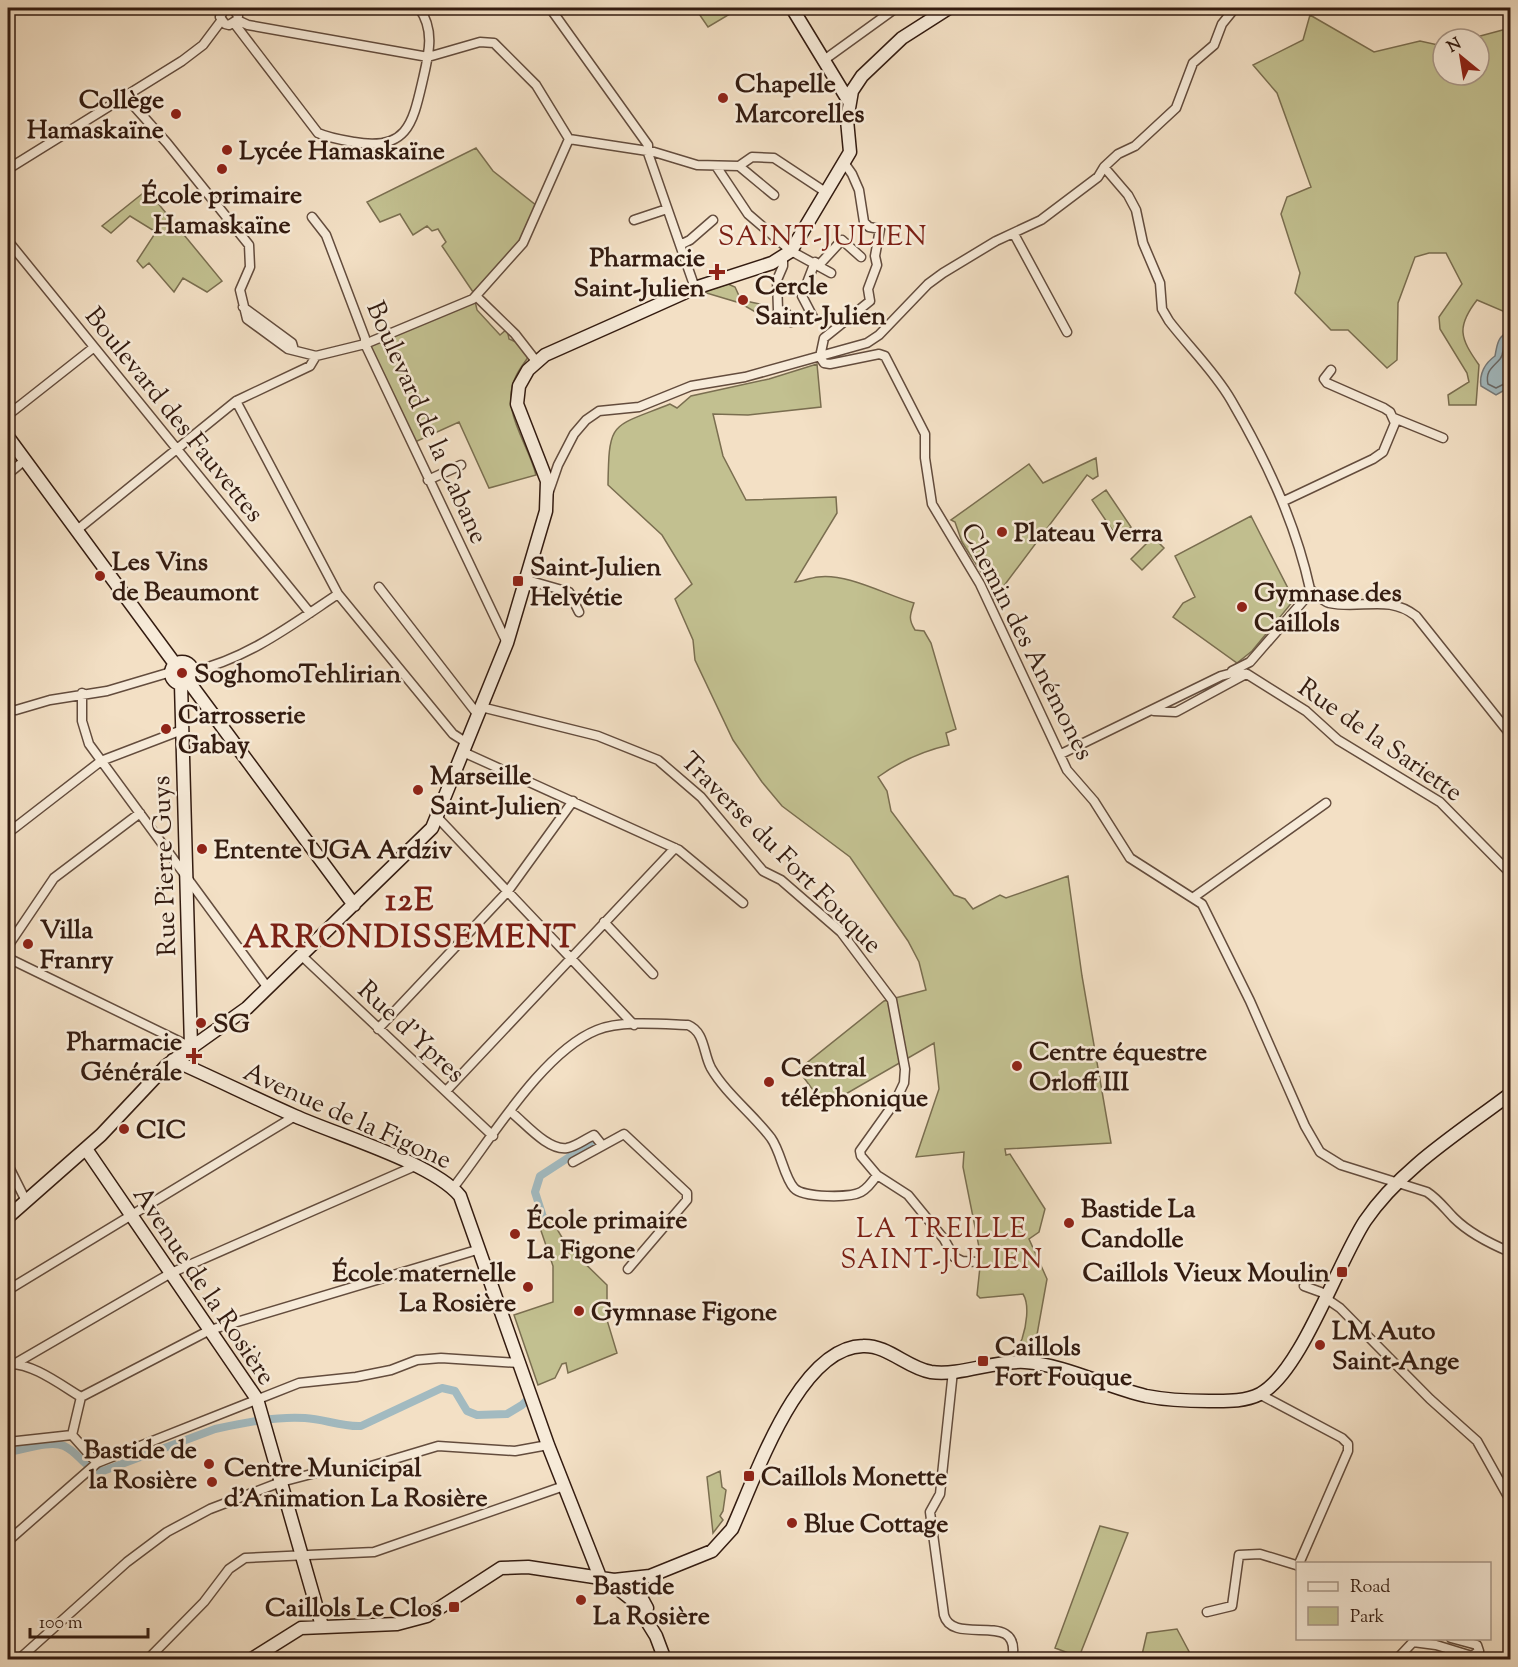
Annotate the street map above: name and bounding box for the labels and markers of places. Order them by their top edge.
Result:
place label: Chapelle Marcorelles [735,67,865,134]
place label: Collège Hamaskaïne [27,83,164,150]
marker: Chapelle Marcorelles [716,91,730,105]
marker: Collège Hamaskaïne [169,107,183,121]
place label: Lycée Hamaskaïne [239,134,445,171]
marker: Lycée Hamaskaïne [220,143,234,157]
marker: École primaire Hamaskaïne [215,162,229,176]
place label: École primaire Hamaskaïne [142,178,302,245]
place label: Pharmacie Saint-Julien [574,241,706,308]
marker: Pharmacie Saint-Julien [710,265,724,279]
place label: Cercle Saint-Julien [755,269,887,336]
marker: Cercle Saint-Julien [736,293,750,307]
place label: Plateau Verra [1014,516,1163,553]
marker: Plateau Verra [995,525,1009,539]
place label: Les Vins de Beaumont [112,545,259,612]
place label: Saint-Julien Helvétie [530,550,662,617]
marker: Les Vins de Beaumont [93,569,107,583]
marker: Saint-Julien Helvétie [511,574,525,588]
place label: Gymnase des Caillols [1254,576,1402,643]
marker: Gymnase des Caillols [1235,600,1249,614]
place label: SoghomoTehlirian [194,657,402,694]
marker: SoghomoTehlirian [175,666,189,680]
place label: Carrosserie Gabay [178,698,306,765]
marker: Carrosserie Gabay [159,722,173,736]
place label: Marseille Saint-Julien [430,759,562,826]
marker: Marseille Saint-Julien [411,783,425,797]
place label: Entente UGA Ardziv [214,833,453,870]
marker: Entente UGA Ardziv [195,842,209,856]
place label: Villa Franry [40,913,114,980]
marker: Villa Franry [21,937,35,951]
place label: SG [213,1007,250,1044]
marker: SG [194,1016,208,1030]
place label: Pharmacie Générale [66,1025,182,1092]
place label: Centre équestre Orloff III [1029,1035,1207,1102]
marker: Pharmacie Générale [187,1049,201,1063]
place label: Central téléphonique [781,1051,928,1118]
marker: Centre équestre Orloff III [1010,1059,1024,1073]
marker: Central téléphonique [762,1075,776,1089]
place label: CIC [136,1113,187,1150]
marker: CIC [117,1122,131,1136]
place label: Bastide La Candolle [1081,1192,1195,1259]
place label: École primaire La Figone [527,1203,687,1270]
marker: Bastide La Candolle [1062,1216,1076,1230]
marker: École primaire La Figone [508,1227,522,1241]
place label: École maternelle La Rosière [332,1256,516,1323]
place label: Caillols Vieux Moulin [1082,1256,1331,1293]
marker: Caillols Vieux Moulin [1335,1265,1349,1279]
marker: École maternelle La Rosière [521,1280,535,1294]
place label: Gymnase Figone [591,1295,777,1332]
marker: Gymnase Figone [572,1304,586,1318]
place label: LM Auto Saint-Ange [1332,1314,1459,1381]
place label: Caillols Fort Fouque [995,1330,1132,1397]
marker: LM Auto Saint-Ange [1313,1338,1327,1352]
marker: Caillols Fort Fouque [976,1354,990,1368]
place label: Bastide de la Rosière [84,1433,197,1500]
place label: Centre Municipal d'Animation La Rosière [224,1451,488,1518]
marker: Bastide de la Rosière [202,1457,216,1471]
place label: Caillols Monette [761,1460,947,1497]
marker: Caillols Monette [742,1469,756,1483]
marker: Centre Municipal d'Animation La Rosière [205,1475,219,1489]
place label: Blue Cottage [804,1507,948,1544]
marker: Blue Cottage [785,1516,799,1530]
place label: Bastide La Rosière [593,1569,710,1636]
place label: Caillols Le Clos [265,1591,442,1628]
marker: Bastide La Rosière [574,1593,588,1607]
marker: Caillols Le Clos [447,1600,461,1614]

